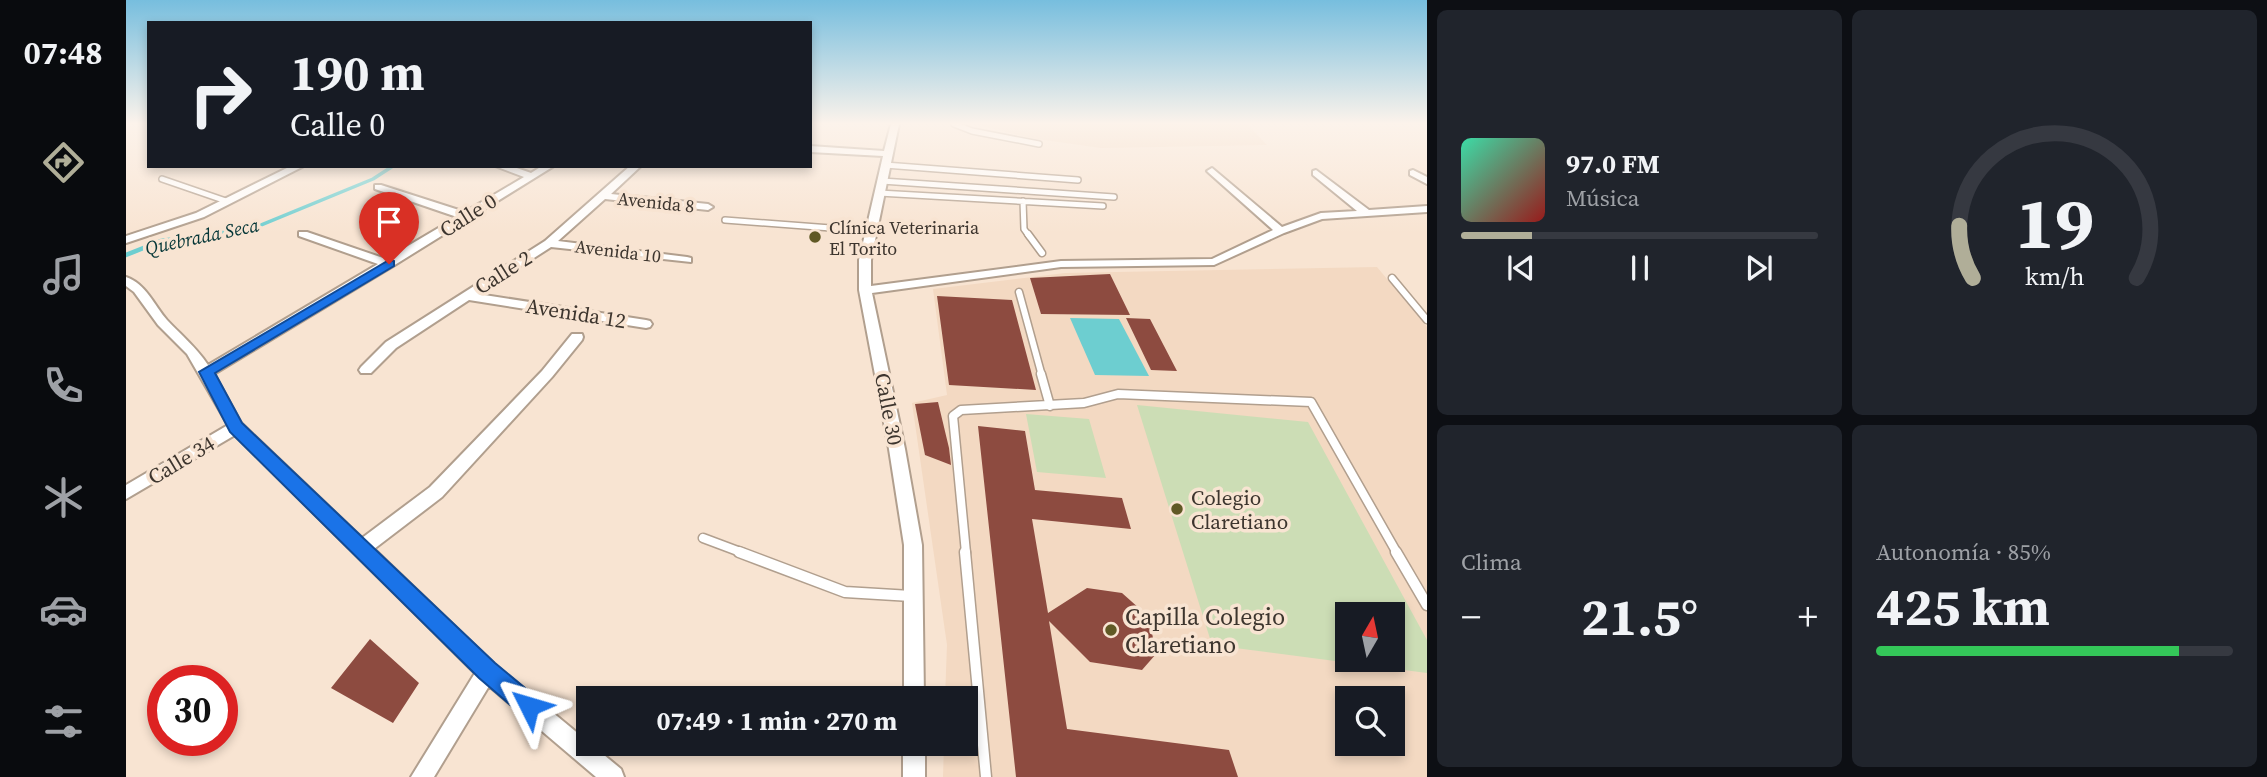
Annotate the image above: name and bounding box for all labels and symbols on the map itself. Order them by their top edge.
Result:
street label: Calle 0 [434,186,502,244]
street label: Avenida 8 [616,186,696,218]
pin [359,192,419,264]
water label: Quebrada Seca [143,211,261,261]
place label: Clínica Veterinaria El Torito [829,215,980,261]
marker: Clínica Veterinaria El Torito [807,229,823,245]
street label: Avenida 10 [574,233,662,269]
street label: Calle 2 [469,243,537,301]
street label: Avenida 12 [524,291,628,335]
street label: Calle 30 [868,370,910,448]
street label: Calle 34 [142,429,220,491]
place label: Colegio Claretiano [1191,483,1288,536]
marker: Colegio Claretiano [1169,501,1185,517]
place label: Capilla Colegio Claretiano [1125,600,1285,661]
north arrow [1335,602,1405,672]
marker: Capilla Colegio Claretiano [1103,622,1119,638]
speed limit sign: 30 [147,665,238,756]
position arrow [492,669,566,743]

